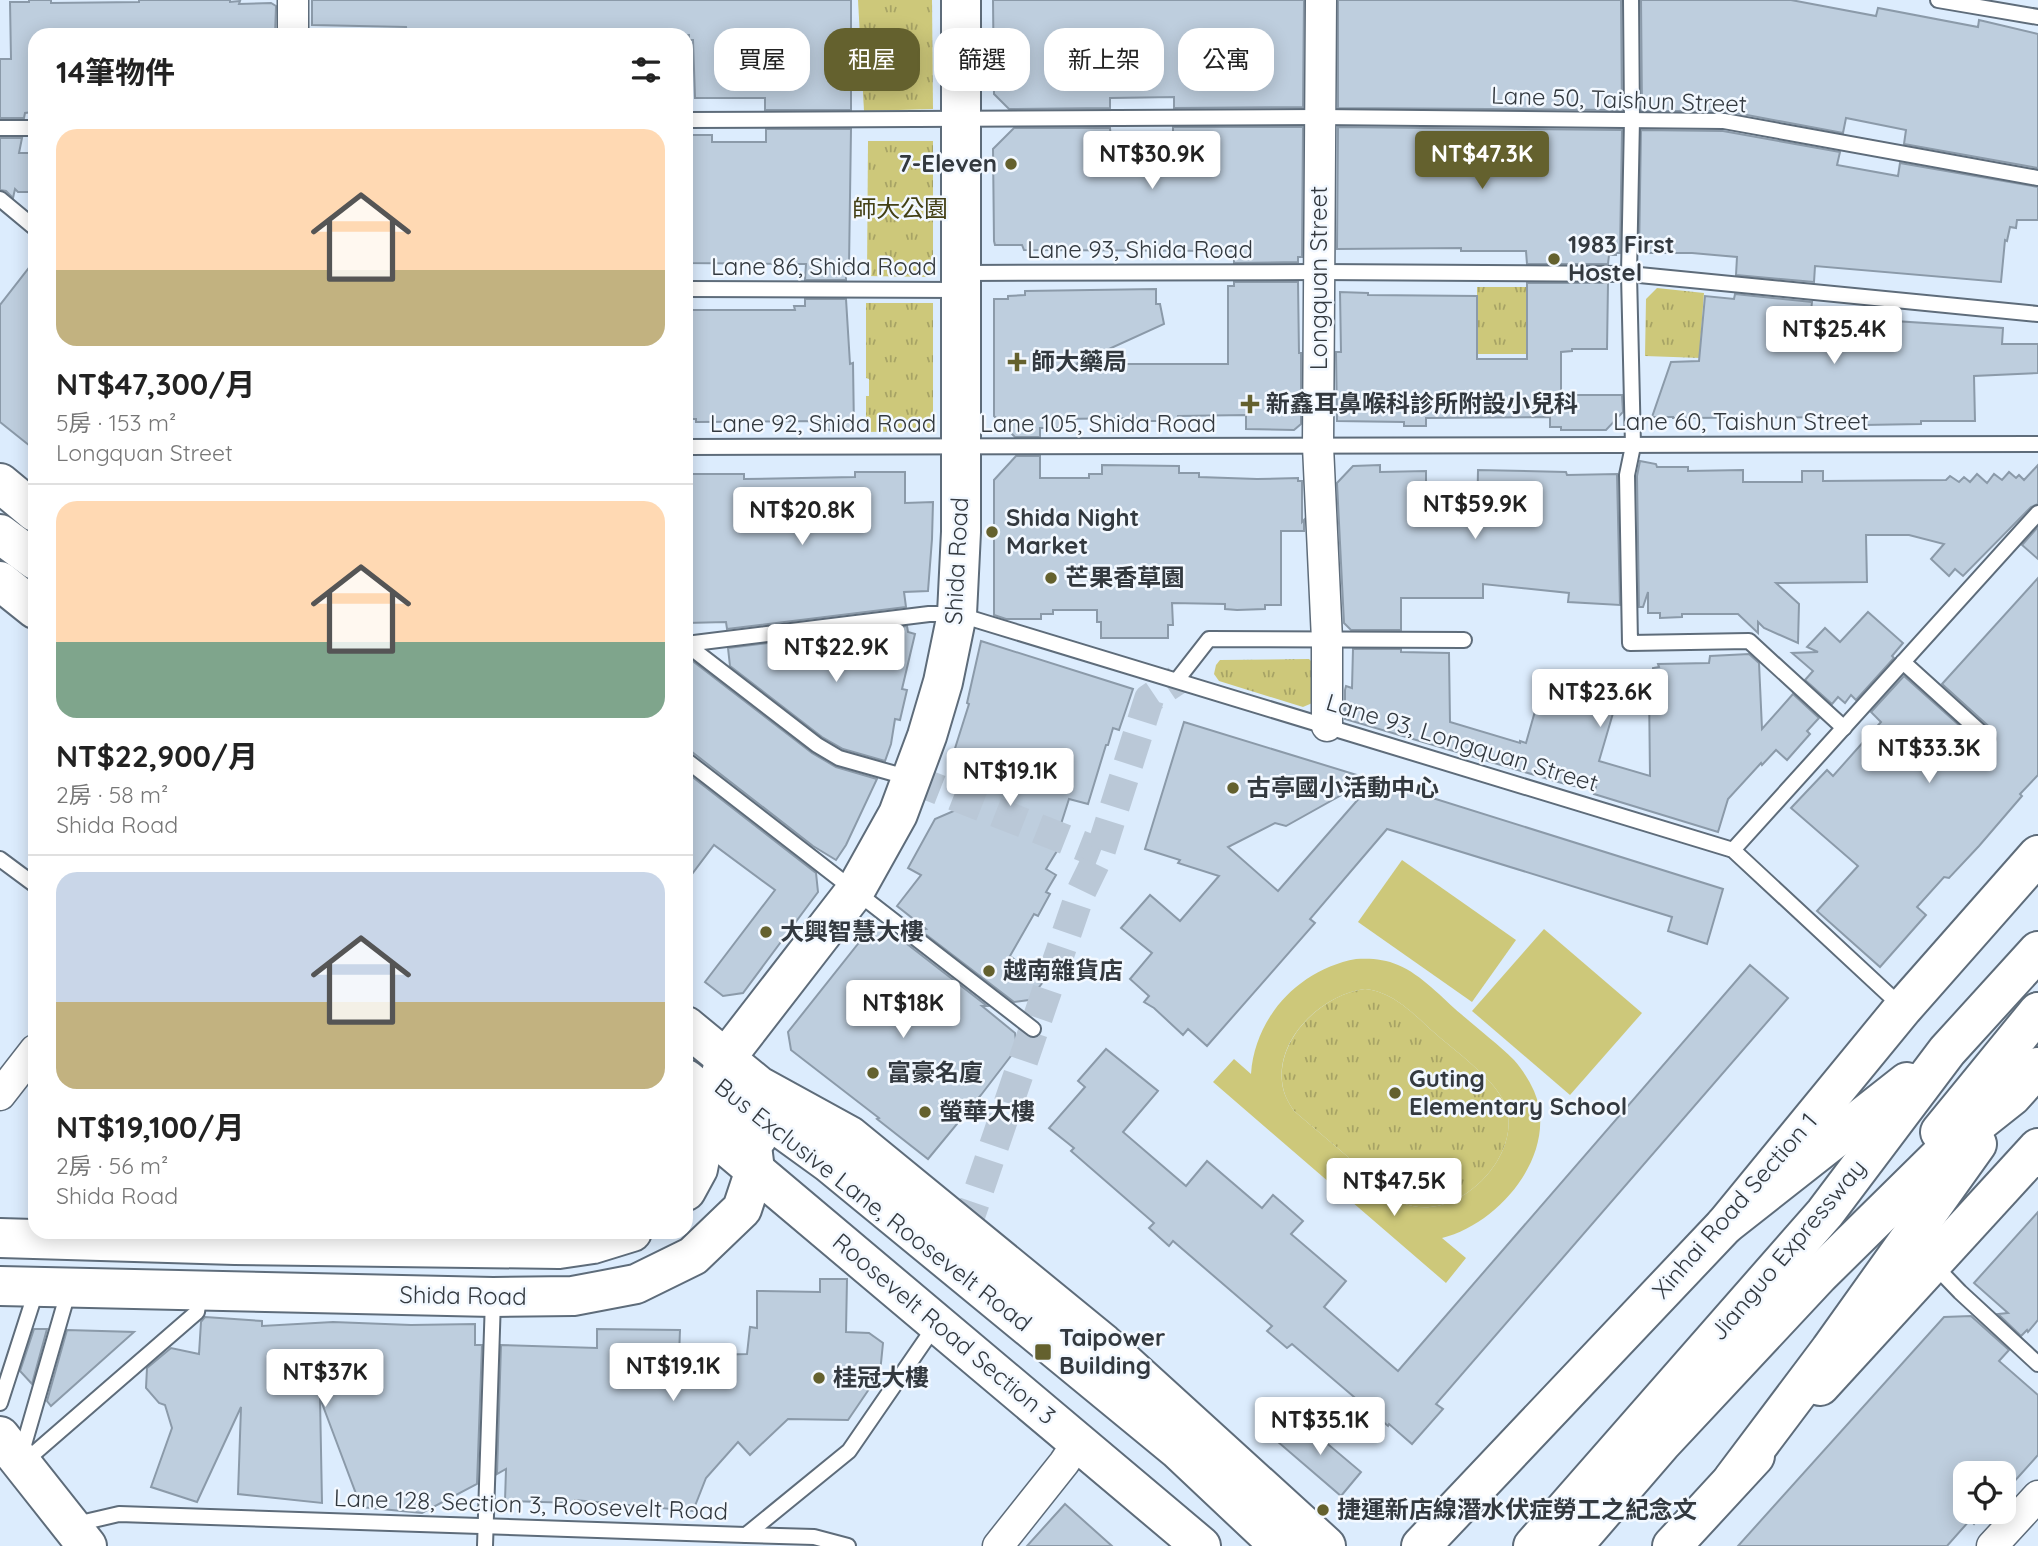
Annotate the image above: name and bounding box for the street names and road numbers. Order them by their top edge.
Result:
street label: Lane 50, Taishun Street [1490,80,1748,118]
street label: Longquan Street [1303,186,1333,370]
street label: Lane 93, Shida Road [1027,234,1253,264]
street label: Lane 86, Shida Road [711,251,937,281]
street label: Lane 60, Taishun Street [1613,406,1869,436]
street label: Lane 92, Shida Road [710,408,936,438]
street label: Lane 105, Shida Road [980,408,1216,438]
street label: Shida Road [938,497,974,625]
street label: Lane 93, Longquan Street [1323,686,1602,798]
street label: Bus Exclusive Lane, Roosevelt Road [709,1071,1038,1337]
street label: Xinhai Road Section 1 [1645,1106,1823,1304]
street label: Jianguo Expressway [1703,1153,1872,1346]
street label: Roosevelt Road Section 3 [827,1226,1062,1430]
street label: Shida Road [399,1279,527,1311]
street label: Lane 128, Section 3, Roosevelt Road [333,1482,729,1526]

